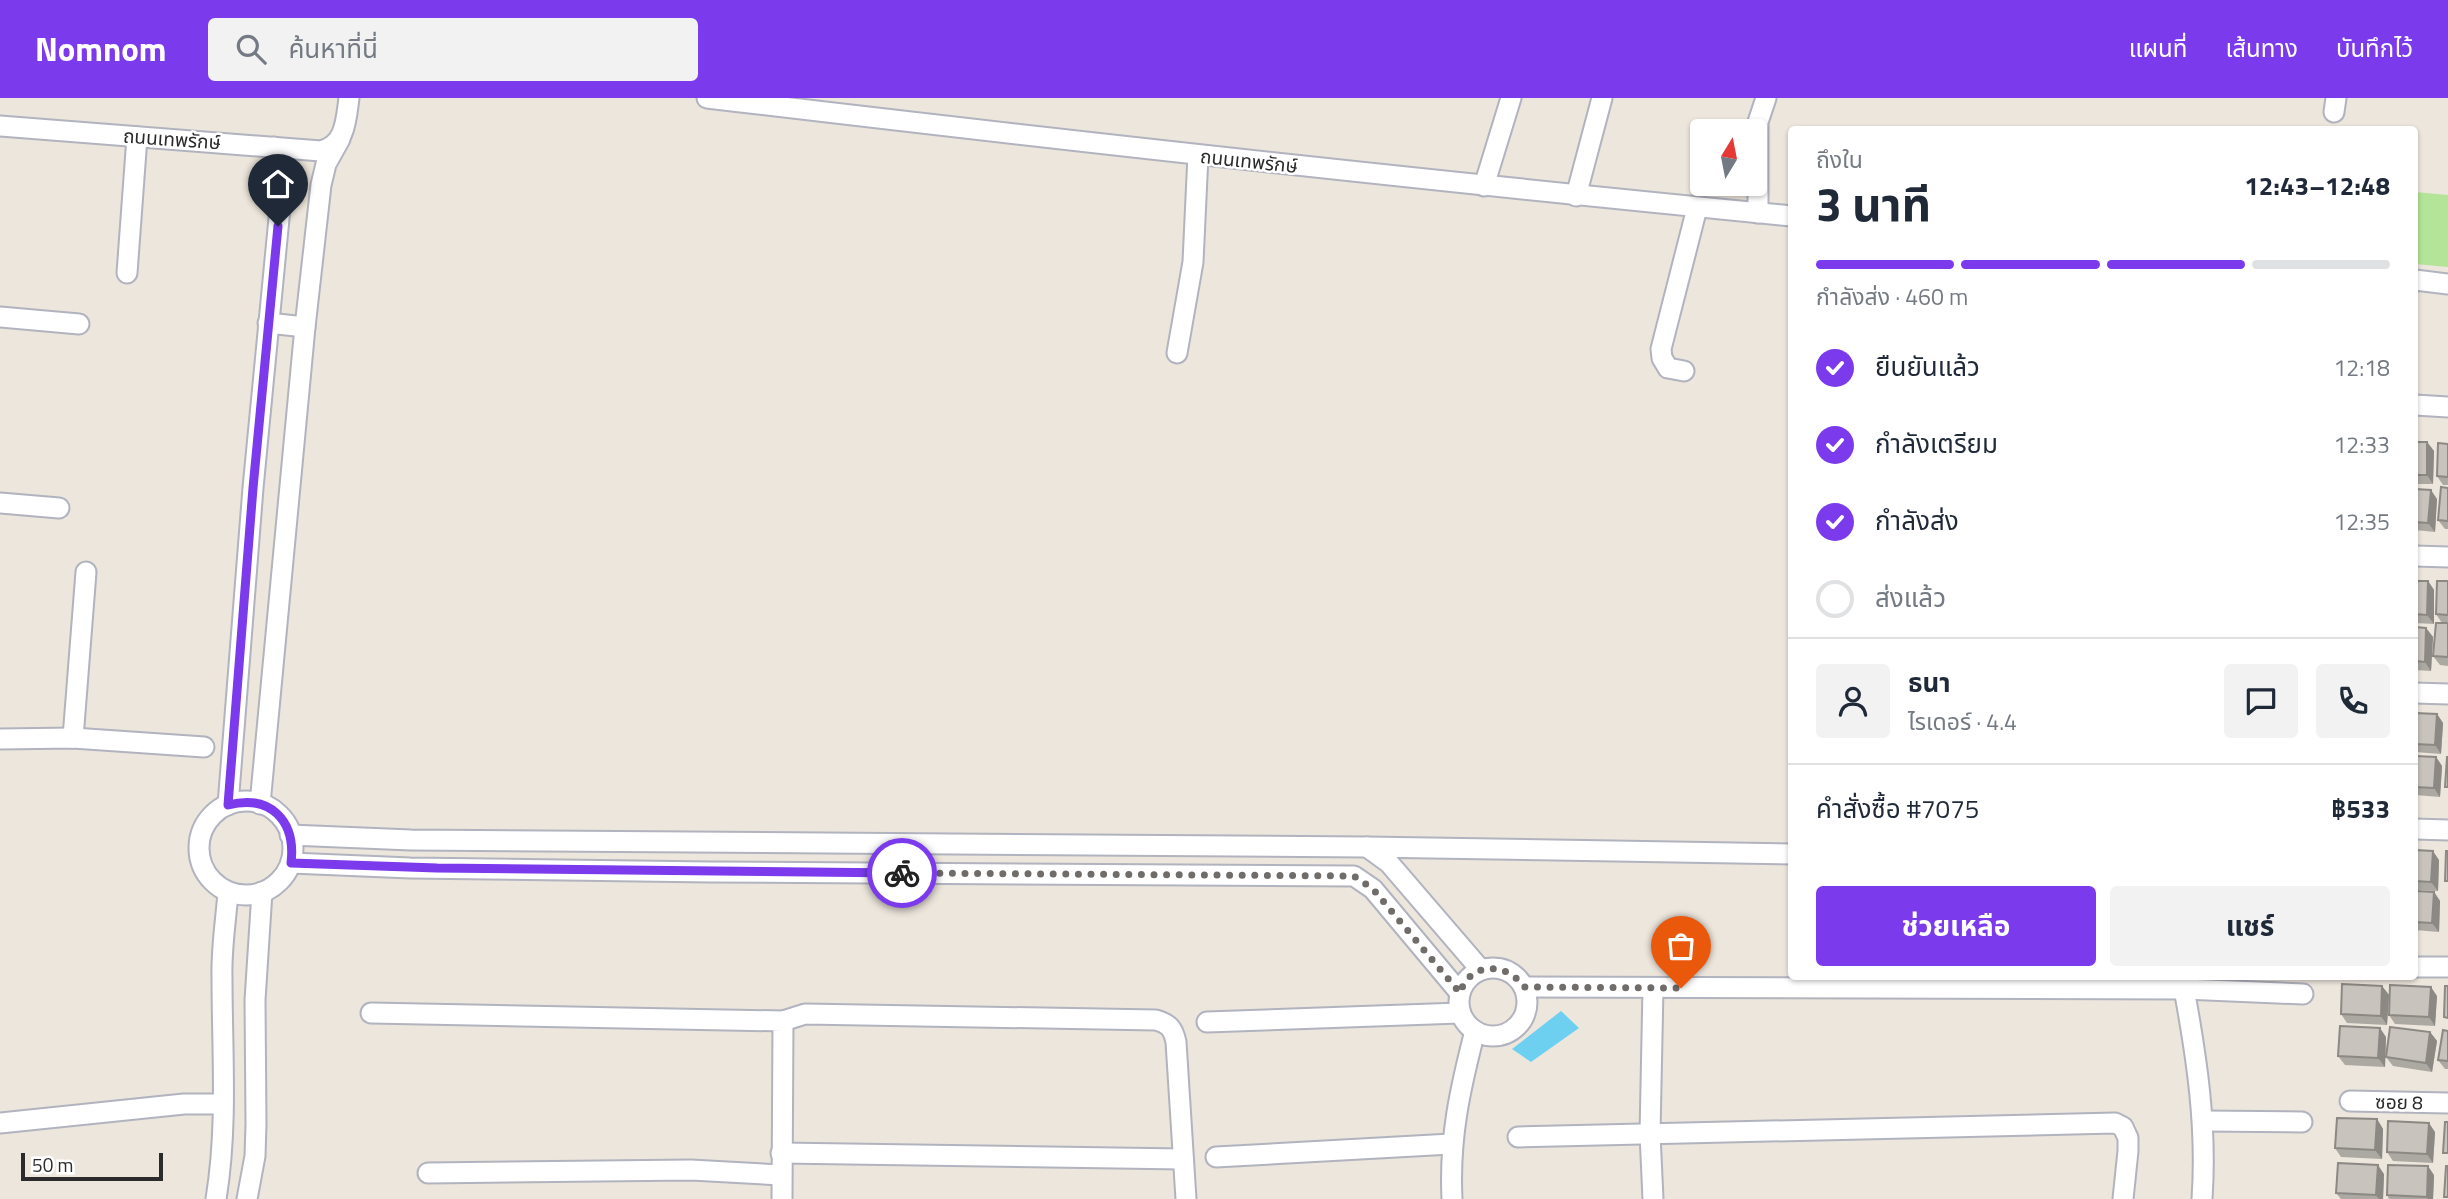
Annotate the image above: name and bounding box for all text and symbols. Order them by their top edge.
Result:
search box [208,18,698,81]
text: Nomnom [35,24,166,74]
text: ค้นหาที่นี่ [288,29,378,68]
icon: search [232,30,270,68]
text: แผนที่ [2129,30,2187,66]
text: เส้นทาง [2225,30,2298,66]
text: บันทึกไว้ [2336,30,2413,66]
north arrow [1690,119,1768,196]
map controls [1690,119,1767,196]
street label: ถนนเทพรักษ์ [122,121,222,156]
street label: ถนนเทพรักษ์ [1199,141,1299,180]
text: ถึงใน [1816,142,1863,177]
pin [248,154,308,226]
icon: home [259,165,297,203]
text: 12:43–12:48 [2244,166,2390,205]
text: 3 นาที [1816,169,1931,239]
text: กำลังส่ง · 460 m [1816,279,1968,314]
text: ยืนยันแล้ว [1875,347,1980,386]
icon: check [1816,349,1854,387]
text: 12:18 [2333,350,2390,385]
text: กำลังเตรียม [1875,424,1998,463]
icon: check [1816,426,1854,464]
text: 12:33 [2333,427,2390,462]
text: กำลังส่ง [1875,501,1959,540]
icon: check [1816,503,1854,541]
text: 12:35 [2333,504,2390,539]
text: ส่งแล้ว [1875,578,1946,617]
text: ธนา [1908,663,1951,702]
button: person [1816,664,1890,738]
button: chat [2224,664,2298,738]
button: phone [2316,664,2390,738]
text: ไรเดอร์ · 4.4 [1908,704,2017,739]
text: คำสั่งซื้อ #7075 [1816,789,1979,828]
text: ฿533 [2331,789,2390,828]
courier [867,838,937,908]
icon: bike [883,854,921,892]
button: ช่วยเหลือ [1816,886,2096,966]
button: แชร์ [2110,886,2390,966]
pin [1651,916,1711,988]
icon: bag [1662,927,1700,965]
street label: ซอย 8 [2375,1087,2423,1116]
scale bar [21,1150,163,1182]
text: 50 m [32,1150,73,1179]

